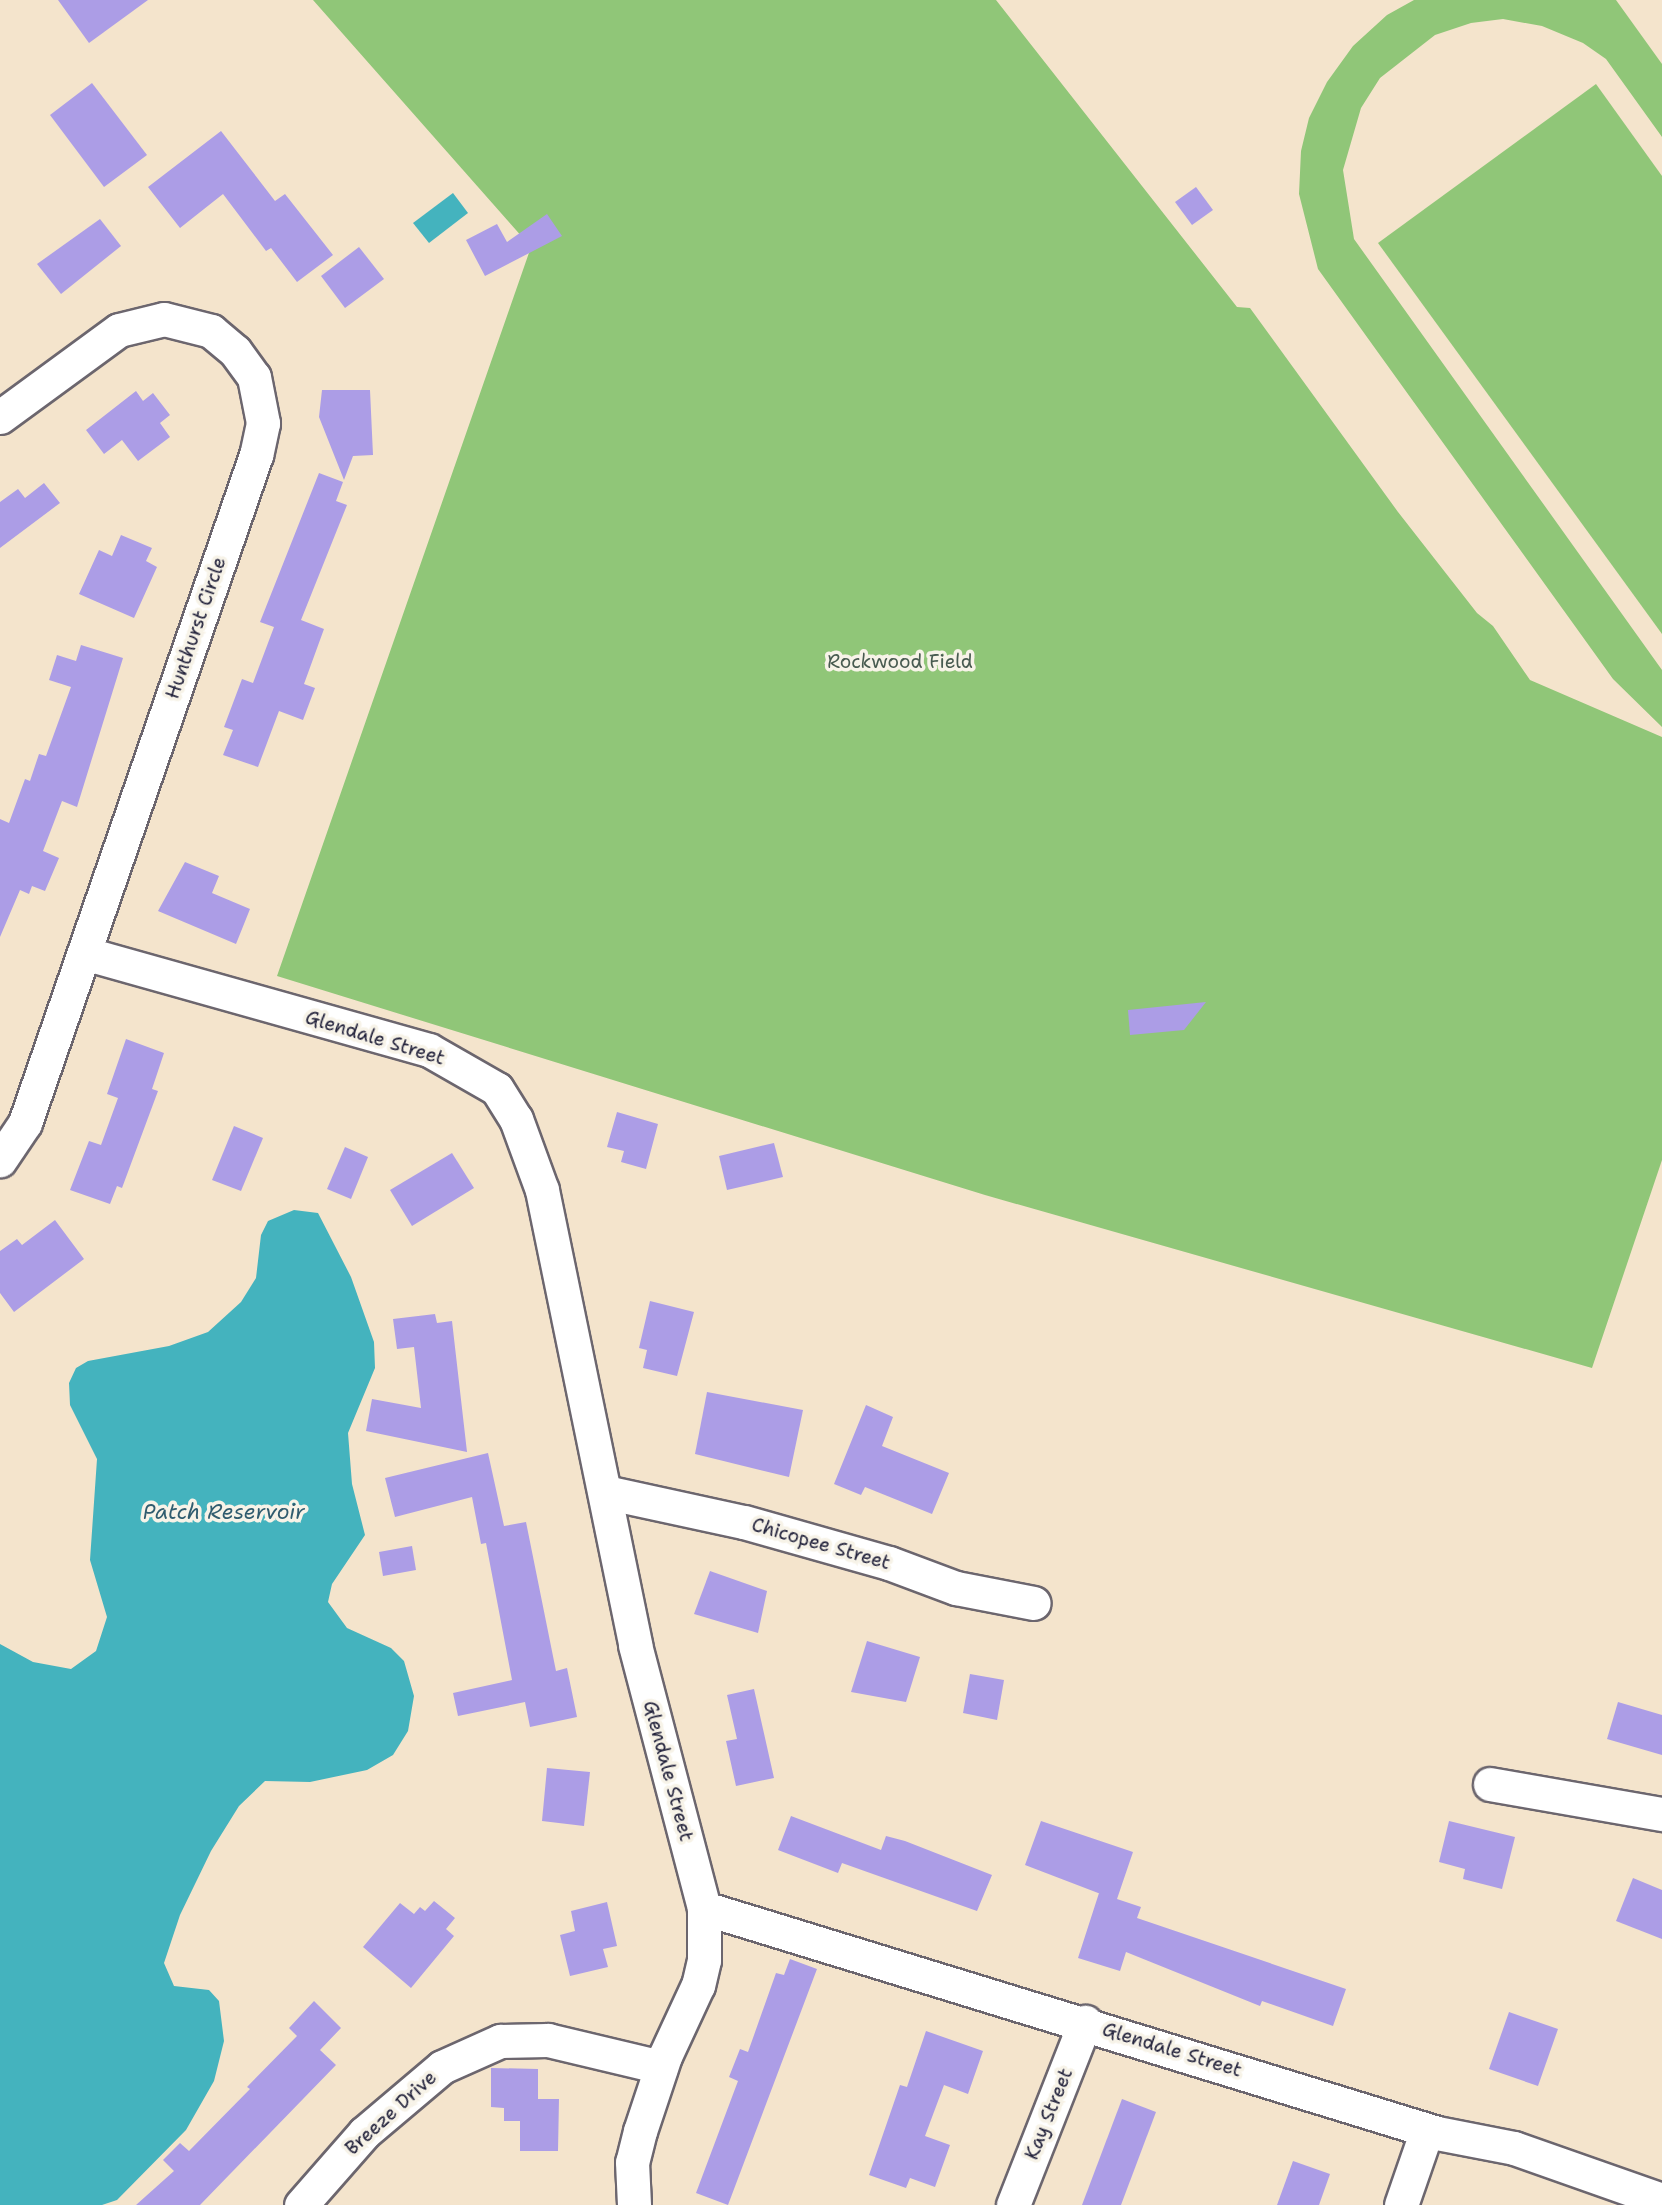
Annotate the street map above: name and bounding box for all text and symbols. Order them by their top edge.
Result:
street label: Hunthurst Circle [161,554,231,702]
park label: Rockwood Field [827,651,973,673]
street label: Glendale Street [303,1006,447,1070]
water label: Patch Reservoir [143,1499,305,1525]
street label: Chicopee Street [749,1513,893,1575]
street label: Glendale Street [638,1698,698,1844]
street label: Glendale Street [1100,2018,1244,2082]
street label: Kay Street [1020,2065,1078,2163]
street label: Breeze Drive [341,2066,441,2160]

